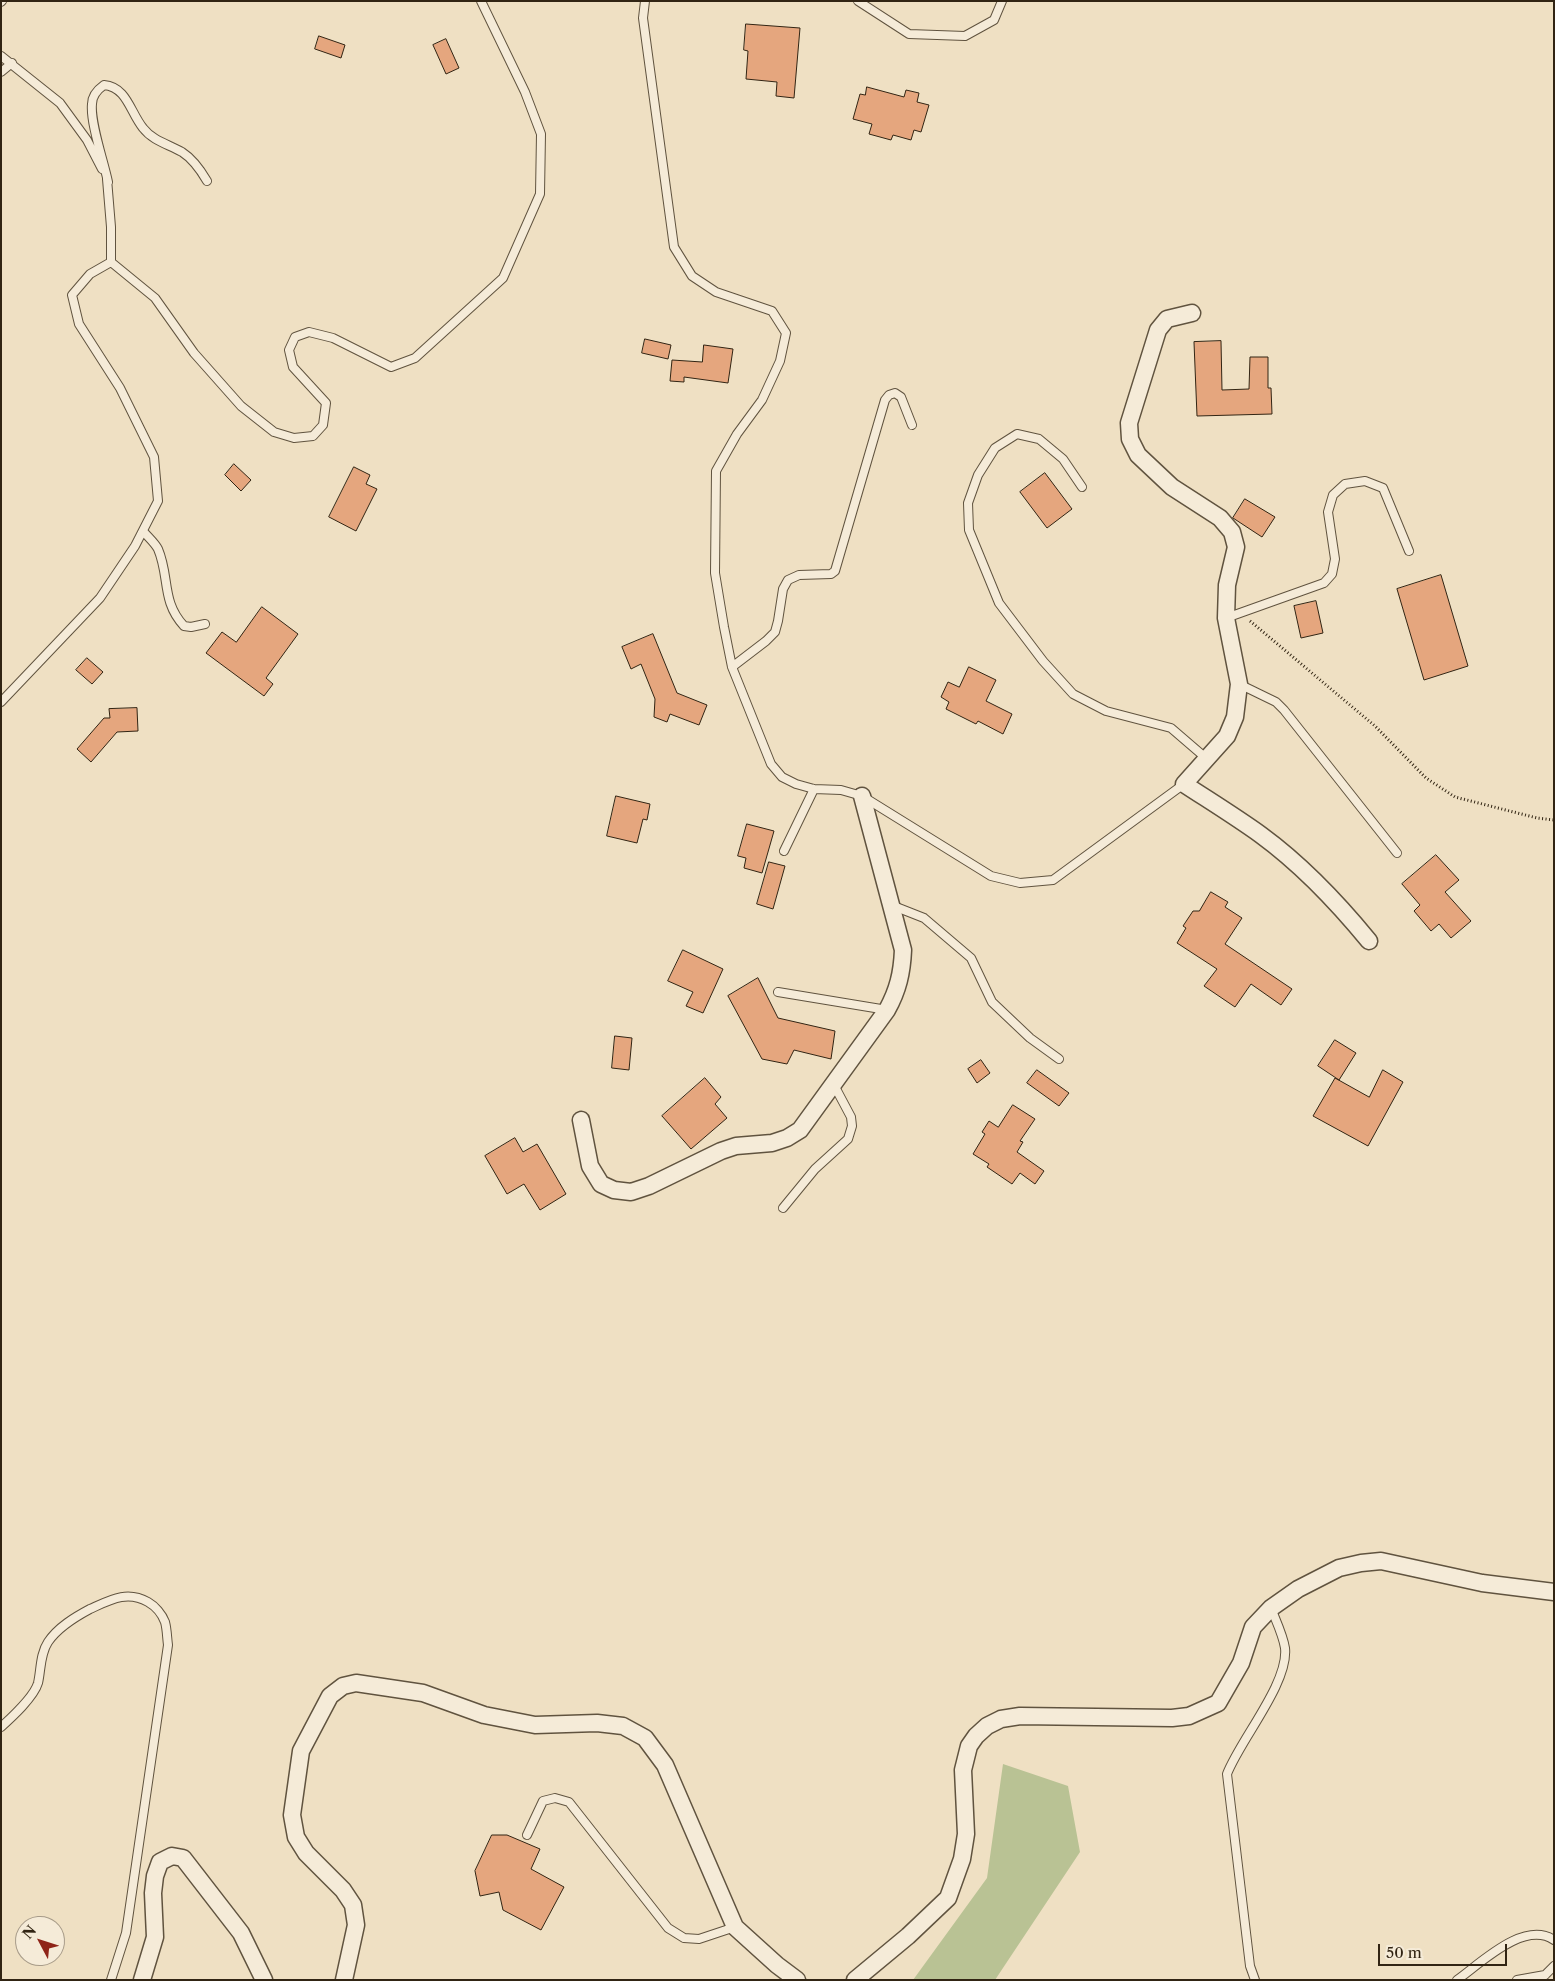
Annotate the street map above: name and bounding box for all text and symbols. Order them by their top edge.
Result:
north arrow [15,1916,65,1966]
text: N [18,1922,40,1942]
scale bar [1380,1934,1509,1966]
text: 50 m [1386,1943,1422,1962]

